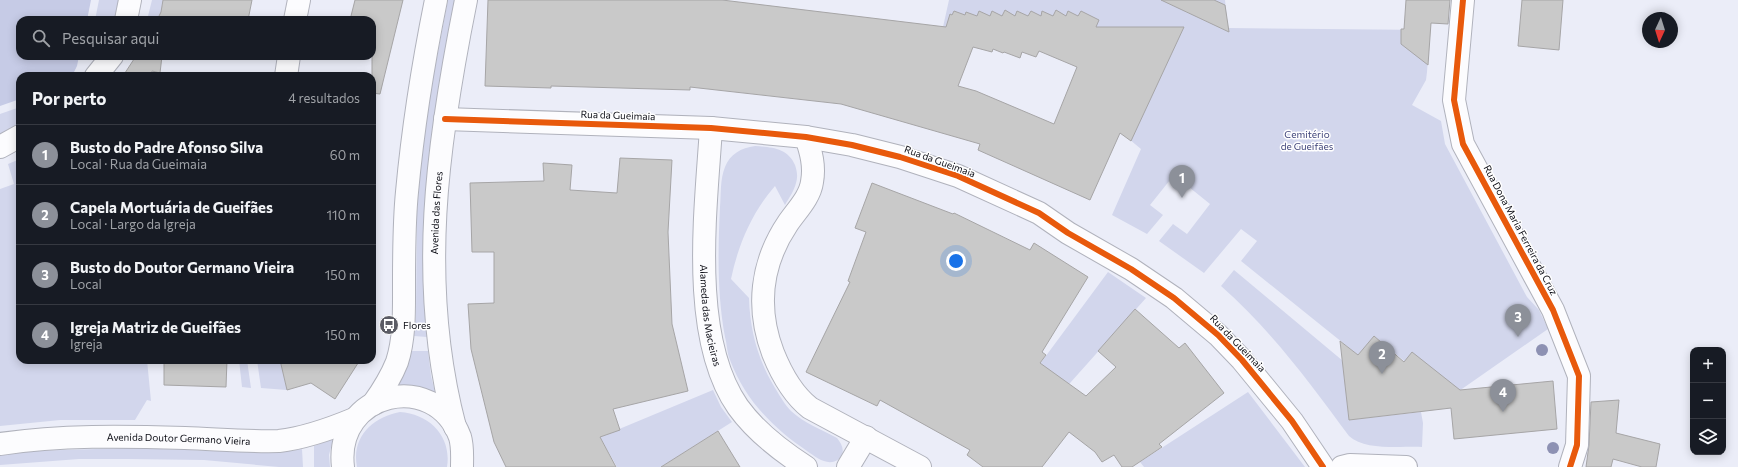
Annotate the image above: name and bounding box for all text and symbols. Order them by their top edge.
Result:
north arrow [1642,12,1678,48]
search box [16,16,376,60]
icon: search [30,27,52,49]
text: Pesquisar aqui [62,29,159,47]
text: Por perto [32,88,107,109]
text: 4 resultados [288,90,360,106]
street label: Rua da Gueimaia [580,108,656,122]
park label: Cemitério de Gueifães [1281,128,1334,152]
text: Busto do Padre Afonso Silva [70,138,263,156]
street label: Rua da Gueimaia [903,143,977,179]
text: 1 [42,147,48,163]
text: 60 m [330,147,360,163]
text: Local · Rua da Gueimaia [70,156,207,172]
street label: Rua Dona Maria Ferreira da Cruz [1481,163,1561,297]
pin: 1 [1169,165,1195,198]
street label: Avenida das Flores [428,170,445,255]
text: Capela Mortuária de Gueifães [70,198,273,216]
text: 2 [41,207,49,223]
text: 110 m [327,207,360,223]
text: Local · Largo da Igreja [70,216,196,232]
your location [946,251,966,271]
text: Busto do Doutor Germano Vieira [70,258,294,276]
street label: Alameda das Macieiras [698,264,724,368]
text: 3 [41,267,49,283]
text: 150 m [325,267,360,283]
text: Local [70,276,102,292]
pin: 3 [1505,304,1531,337]
street label: Rua da Gueimaia [1208,312,1268,374]
bus stop icon: Flores [378,314,400,336]
text: Igreja Matriz de Gueifães [70,318,241,336]
place label: Flores [403,319,431,331]
text: 4 [41,327,49,343]
text: 150 m [325,327,360,343]
text: Igreja [70,336,103,352]
pin: 2 [1369,341,1395,374]
map controls [1690,347,1726,455]
button: + [1690,347,1726,383]
pin: 4 [1490,379,1516,412]
button: − [1690,383,1726,419]
button: layers [1690,419,1726,455]
street label: Avenida Doutor Germano Vieira [107,431,251,447]

